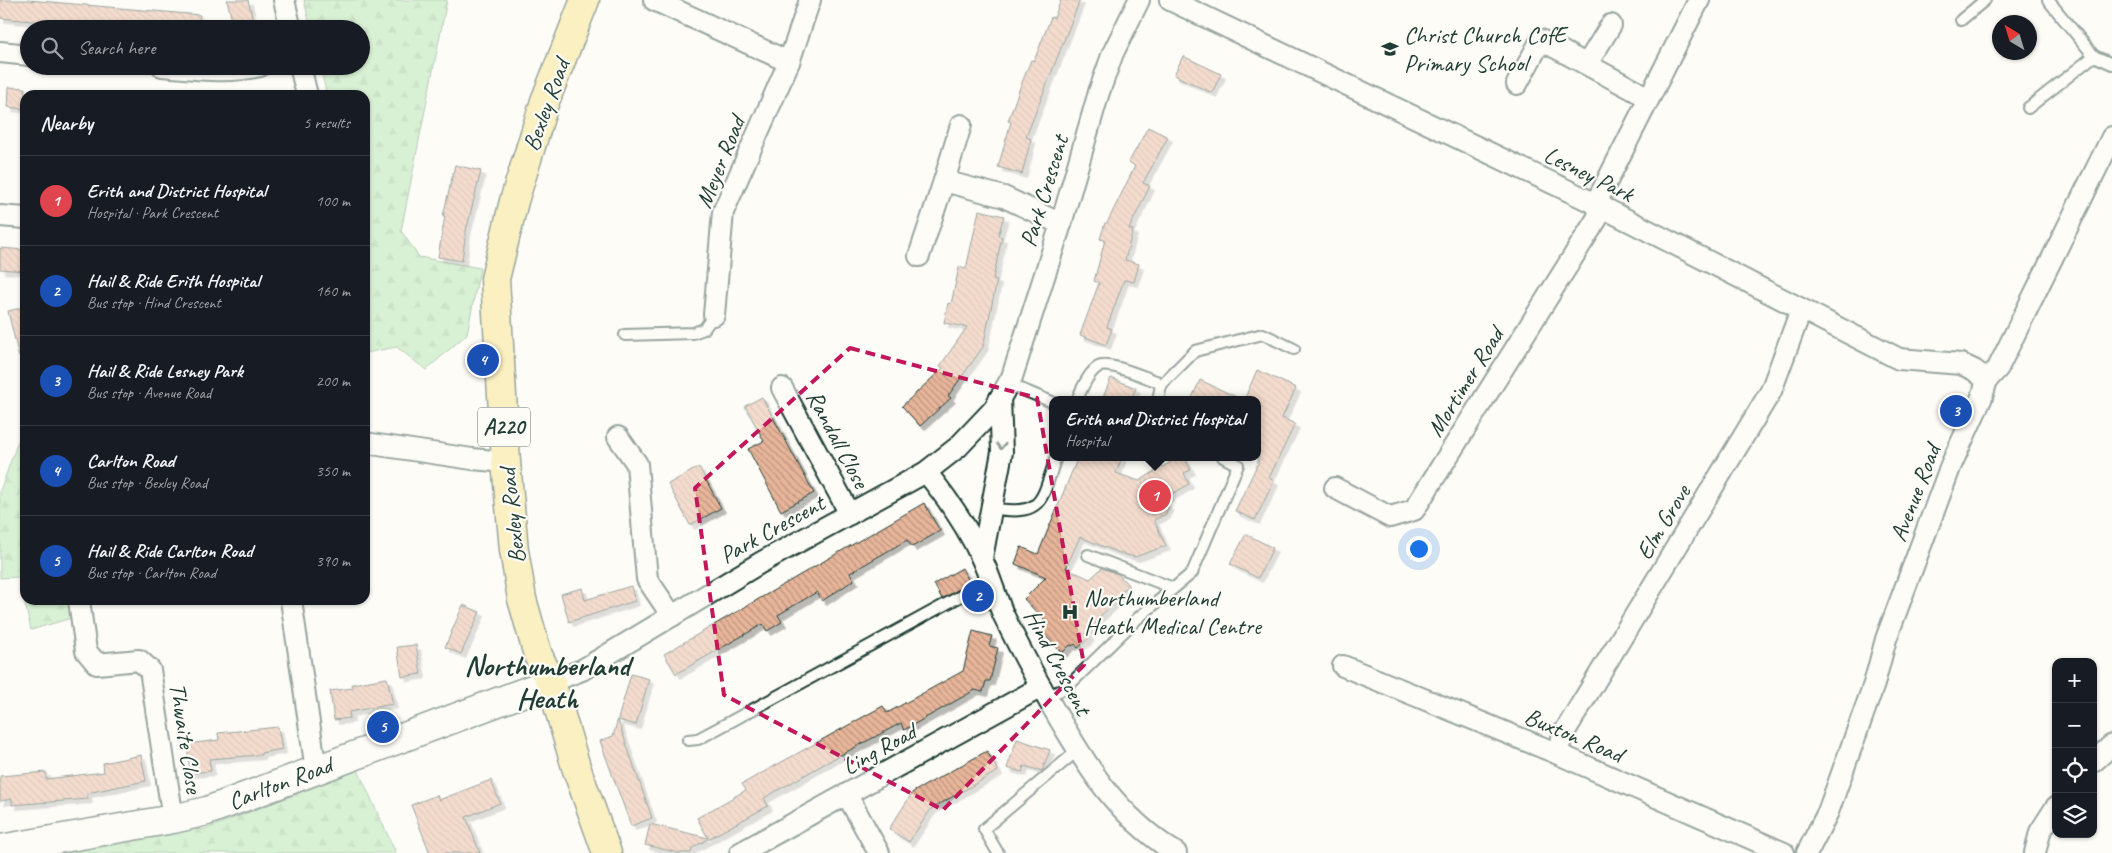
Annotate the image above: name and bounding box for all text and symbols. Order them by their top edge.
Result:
north arrow [1992,15,2037,60]
search box [20,20,370,75]
place label: Christ Church CofE Primary School [1404,20,1569,78]
icon: search [38,34,66,62]
text: Search here [78,36,155,60]
school or university icon: Christ Church CofE Primary School [1380,39,1400,59]
street label: Bexley Road [516,52,578,155]
street label: Meyer Road [688,109,753,212]
text: Nearby [40,110,93,136]
text: 5 results [303,113,350,133]
street label: Park Crescent [1013,130,1076,250]
street label: Lesney Park [1539,139,1641,210]
text: Erith and District Hospital [87,179,266,203]
text: 1 [52,191,60,211]
text: 100 m [316,191,350,211]
text: Hospital · Park Crescent [87,203,218,223]
text: Hail & Ride Erith Hospital [87,269,260,293]
text: 2 [52,281,60,301]
text: 160 m [316,281,350,301]
text: Bus stop · Hind Crescent [87,293,221,313]
street label: Mortimer Road [1420,319,1512,442]
pin: 4 [467,341,499,379]
text: Hail & Ride Lesney Park [87,359,243,383]
text: 3 [52,371,60,391]
text: 200 m [316,371,350,391]
text: Bus stop · Avenue Road [87,383,211,403]
street label: Randall Close [800,385,877,495]
pin: 3 [1940,392,1972,430]
popup [1049,396,1261,461]
text: Erith and District Hospital [1065,407,1245,431]
road number: A220 [478,408,530,447]
text: Hospital [1065,431,1109,451]
street label: Avenue Road [1883,437,1948,546]
one-way arrow [996,443,1006,451]
text: Carlton Road [87,449,174,473]
text: 4 [52,461,60,481]
text: 350 m [316,461,350,481]
street label: Bexley Road [492,463,532,565]
text: Bus stop · Bexley Road [87,473,207,493]
pin: 1 [1139,477,1171,515]
street label: Elm Grove [1629,477,1698,565]
street label: Park Crescent [714,487,831,570]
your location [1406,536,1432,562]
text: Hail & Ride Carlton Road [87,539,253,563]
text: 5 [53,551,59,571]
text: 390 m [316,551,350,571]
text: Bus stop · Carlton Road [87,563,216,583]
pin: 2 [962,577,994,615]
place label: Northumberland Heath Medical Centre [1084,583,1263,641]
hospital icon: Northumberland Heath Medical Centre [1060,602,1080,622]
street label: Hind Crescent [1018,604,1099,722]
district label: Northumberland Heath [464,647,635,717]
map controls [2052,658,2097,838]
button: + [2052,658,2097,703]
street label: Thwaite Close [162,681,210,798]
street label: Buxton Road [1520,701,1631,770]
button: − [2052,703,2097,748]
pin: 5 [367,708,399,746]
street label: Ling Road [837,715,924,781]
street label: Carlton Road [224,748,339,816]
button: locate [2052,748,2097,793]
button: layers [2052,793,2097,838]

